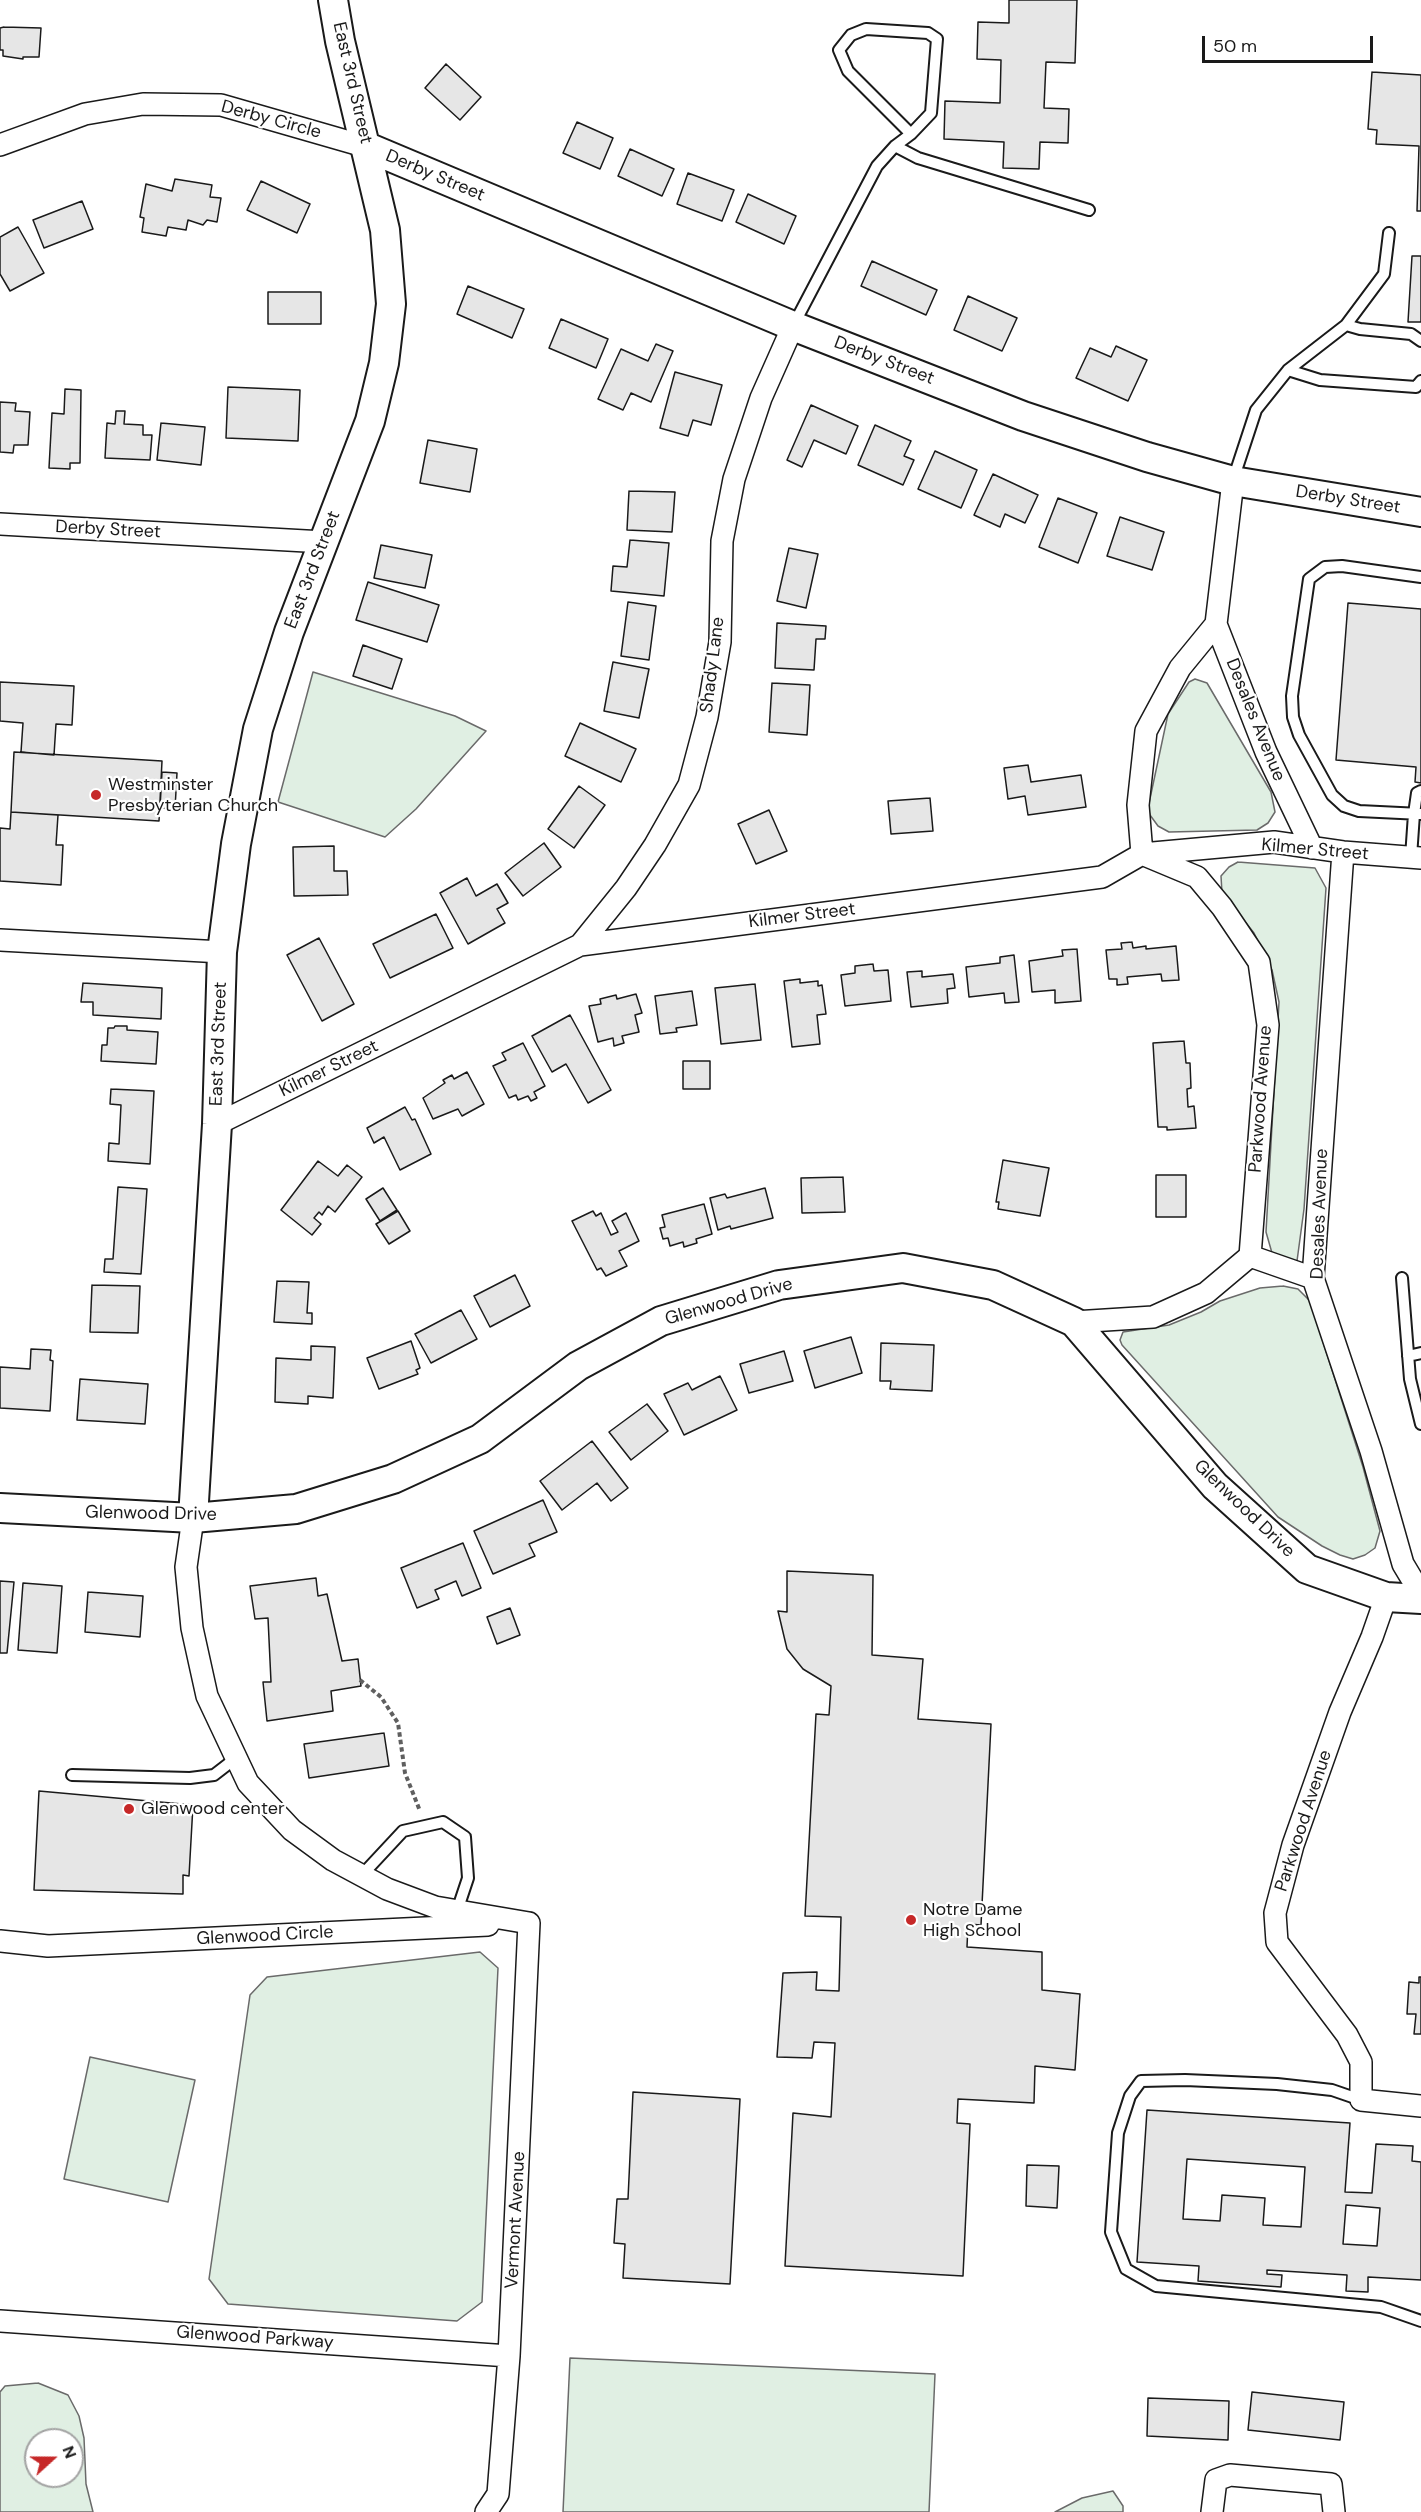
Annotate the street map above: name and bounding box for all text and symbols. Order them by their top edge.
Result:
street label: East 3rd Street [327,20,377,146]
scale bar [1205,24,1376,62]
text: 50 m [1213,34,1257,58]
street label: Derby Circle [219,96,323,144]
street label: Derby Street [382,145,488,207]
street label: Derby Street [831,332,937,390]
street label: Derby Street [1294,481,1402,519]
street label: East 3rd Street [281,508,345,632]
street label: Derby Street [55,516,161,544]
street label: Shady Lane [696,616,730,714]
street label: Desales Avenue [1221,655,1289,785]
place label: Westminster Presbyterian Church [108,774,278,816]
marker: Westminster Presbyterian Church [89,788,103,802]
street label: Kilmer Street [1260,835,1370,865]
street label: Kilmer Street [747,899,857,933]
street label: East 3rd Street [206,981,232,1107]
street label: Parkwood Avenue [1245,1025,1277,1173]
street label: Kilmer Street [276,1036,382,1102]
street label: Desales Avenue [1307,1148,1333,1280]
street label: Glenwood Drive [663,1273,795,1331]
street label: Glenwood Drive [1189,1456,1299,1562]
street label: Glenwood Drive [85,1502,217,1526]
street label: Parkwood Avenue [1271,1748,1337,1894]
place label: Glenwood center [141,1798,285,1820]
marker: Glenwood center [122,1802,136,1816]
place label: Notre Dame High School [923,1899,1023,1942]
marker: Notre Dame High School [904,1913,918,1927]
street label: Glenwood Circle [196,1922,334,1950]
street label: Vermont Avenue [502,2151,530,2289]
street label: Glenwood Parkway [176,2322,334,2354]
north arrow [24,2428,84,2488]
text: N [58,2443,81,2461]

